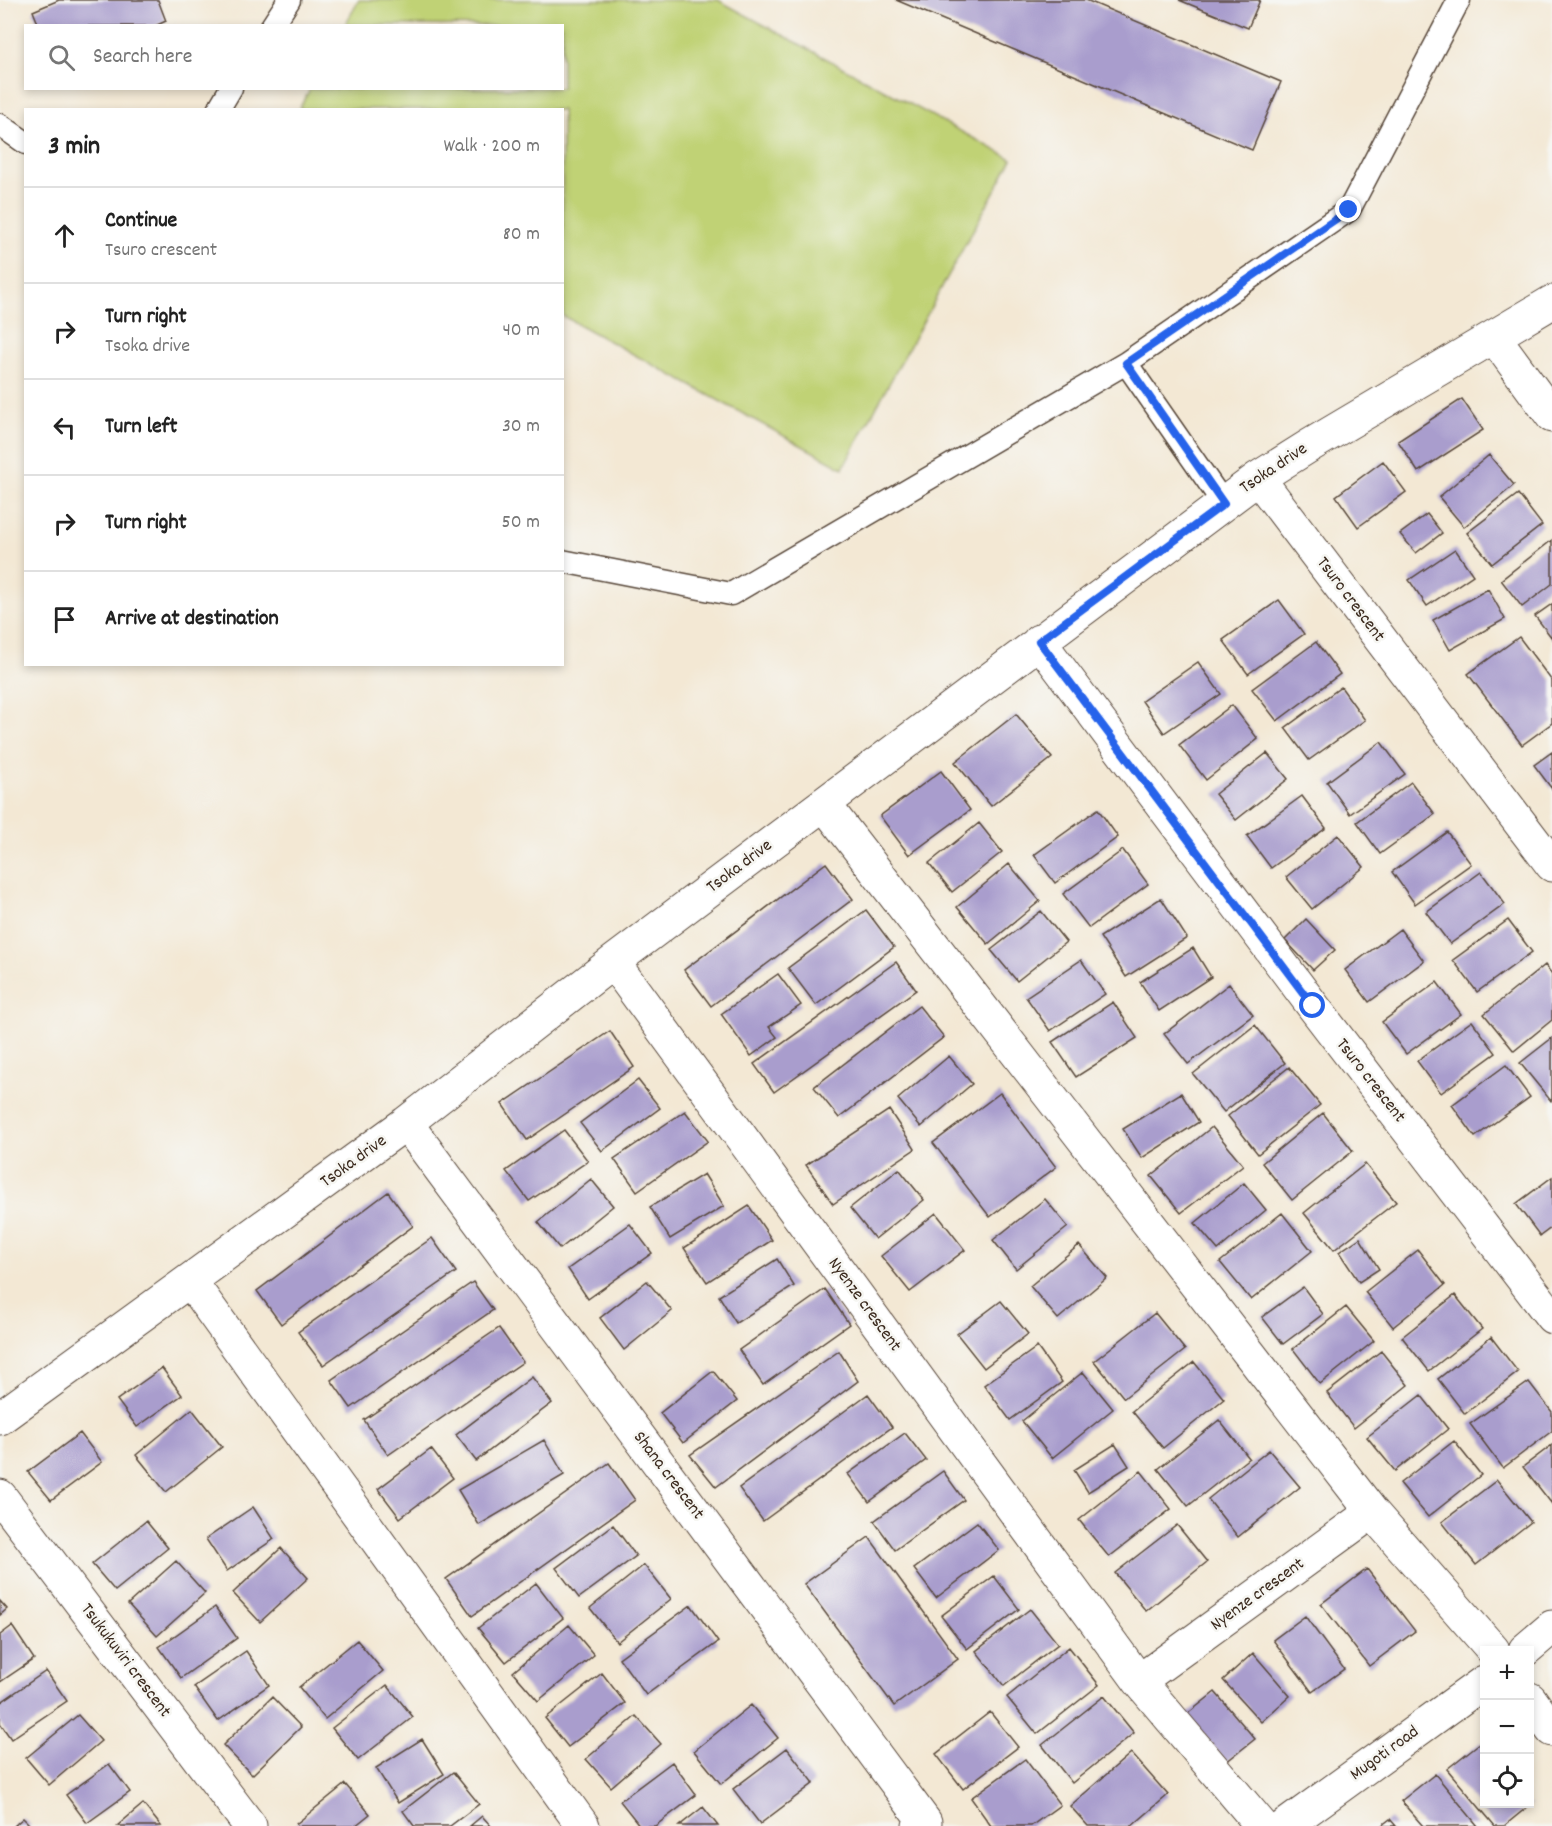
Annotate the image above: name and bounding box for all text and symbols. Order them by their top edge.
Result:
search box [24,24,564,90]
icon: search [45,41,78,74]
text: Search here [93,42,192,73]
text: 3 min [48,129,100,166]
text: Walk · 200 m [444,133,540,161]
route end [1335,196,1361,222]
text: Continue [105,206,177,237]
icon: ahead [48,219,81,252]
text: 80 m [503,221,540,249]
text: Tsuro crescent [105,237,217,265]
text: Turn right [105,302,187,333]
icon: right [48,315,81,348]
text: 40 m [502,317,540,345]
text: Tsoka drive [105,333,190,361]
icon: left [48,411,81,444]
text: Turn left [105,412,177,443]
text: 30 m [502,413,540,441]
street label: Tsoka drive [1235,437,1313,501]
icon: right [48,507,81,540]
text: Turn right [105,508,187,539]
text: 50 m [502,509,540,537]
street label: Tsuro crescent [1310,552,1391,648]
icon: arrive [48,603,81,636]
text: Arrive at destination [105,604,279,635]
street label: Tsoka drive [702,834,778,900]
route start [1299,992,1325,1018]
street label: Tsuro crescent [1329,1034,1411,1129]
street label: Tsoka drive [316,1129,392,1195]
street label: Nyenze crescent [821,1253,907,1357]
street label: Shana crescent [626,1427,710,1526]
street label: Nyenze crescent [1206,1552,1310,1638]
street label: Tsukukuviri crescent [74,1599,176,1724]
map controls [1480,1646,1534,1808]
button: + [1480,1646,1534,1700]
button: − [1480,1700,1534,1754]
street label: Mugoti road [1345,1720,1425,1788]
button: locate [1480,1754,1534,1808]

